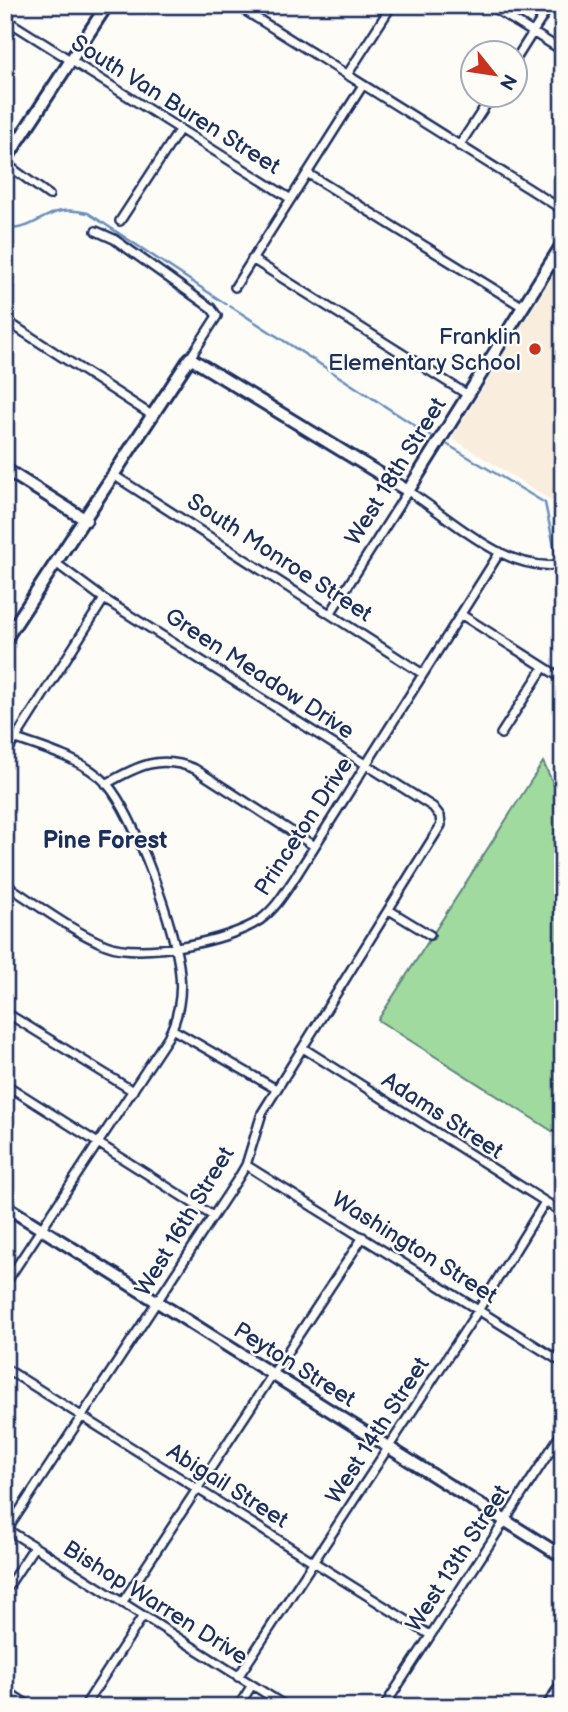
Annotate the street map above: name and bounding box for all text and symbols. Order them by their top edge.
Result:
street label: South Van Buren Street [66,29,285,181]
north arrow [460,38,530,108]
text: N [494,70,521,94]
place label: Franklin Elementary School [328,323,521,377]
marker: Franklin Elementary School [527,341,543,357]
street label: West 18th Street [339,392,452,551]
street label: South Monroe Street [182,488,377,628]
street label: Green Meadow Drive [160,602,359,745]
street label: Princeton Drive [249,752,359,901]
district label: Pine Forest [43,826,167,855]
street label: Adams Street [376,1066,508,1165]
street label: West 16th Street [129,1142,241,1301]
street label: Washington Street [327,1186,502,1310]
street label: Peyton Street [228,1316,361,1413]
street label: West 14th Street [320,1352,436,1509]
street label: Abigail Street [161,1437,293,1534]
street label: West 13th Street [400,1480,516,1637]
street label: Bishop Warren Drive [58,1535,253,1671]

